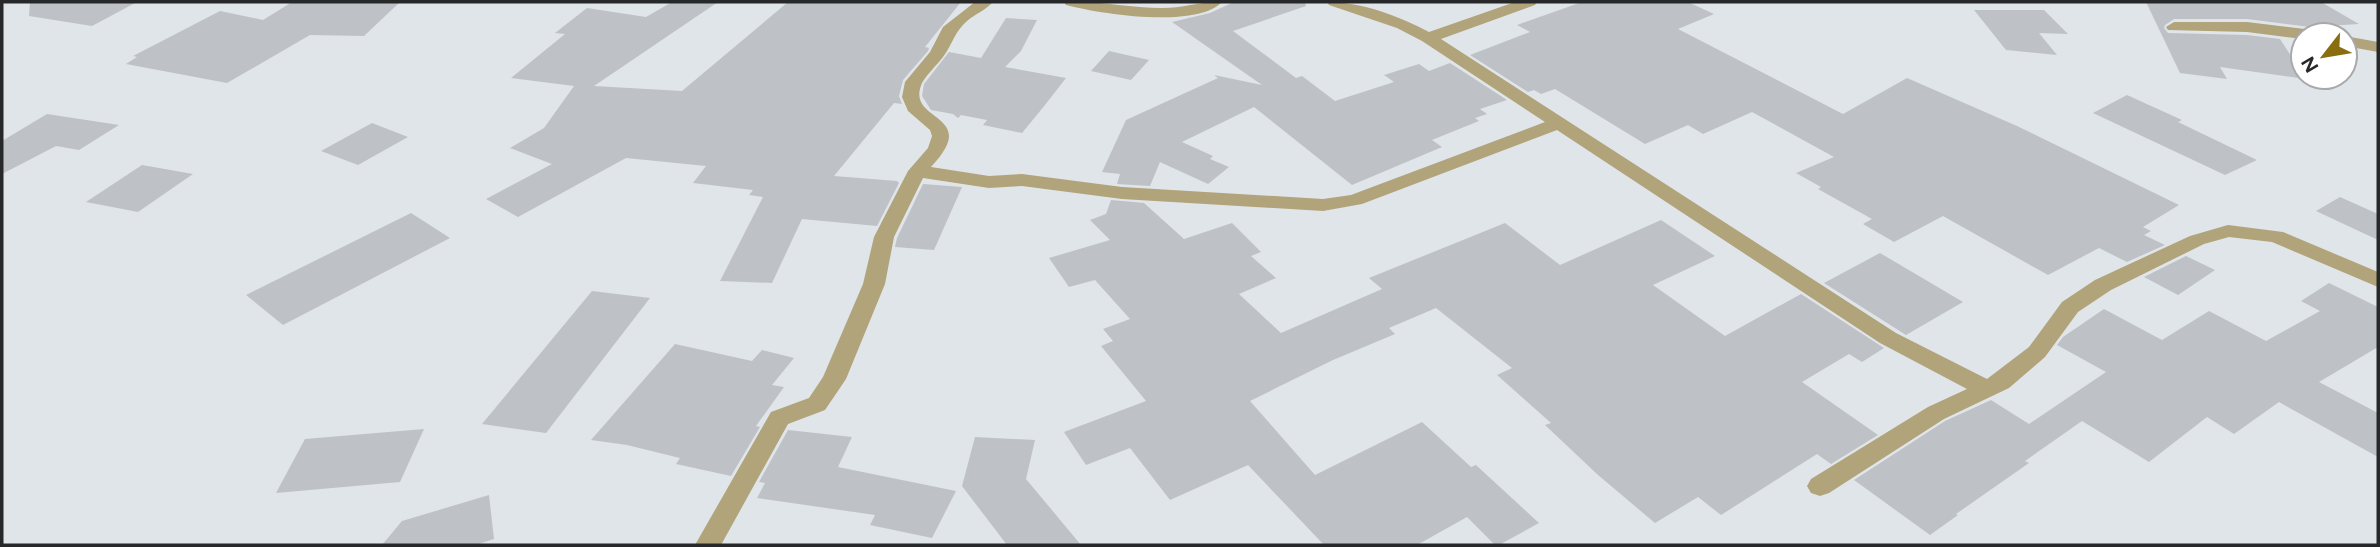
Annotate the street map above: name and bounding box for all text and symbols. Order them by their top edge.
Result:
north arrow [2289,21,2359,91]
text: N [2296,52,2323,77]

